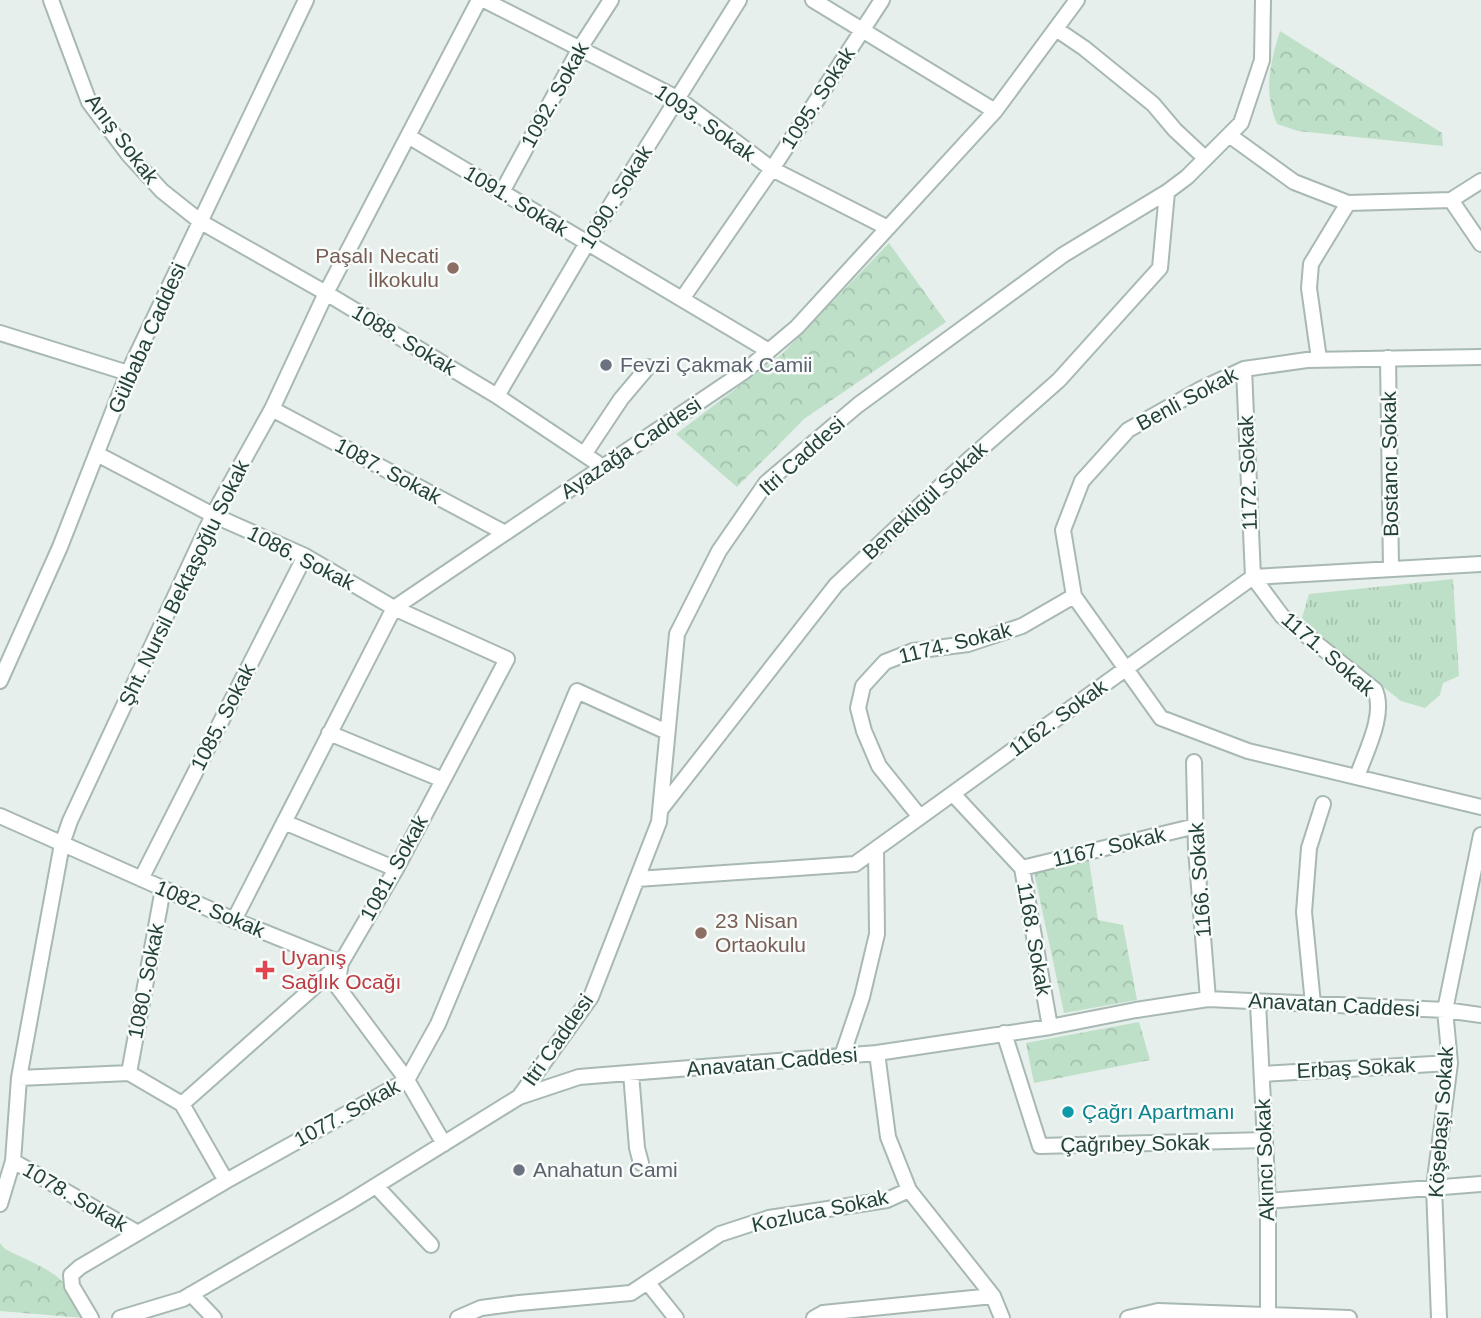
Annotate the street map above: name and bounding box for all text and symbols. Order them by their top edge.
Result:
street label: 1092. Sokak [516,38,593,151]
street label: 1095. Sokak [776,42,859,153]
street label: 1093. Sokak [651,80,760,166]
street label: Anış Sokak [81,89,164,188]
street label: 1090. Sokak [575,141,657,252]
street label: 1091. Sokak [460,161,573,241]
place label: Paşalı Necati İlkokulu [315,244,439,291]
street label: Gülbaba Caddesi [103,259,190,417]
marker: Paşalı Necati İlkokulu [445,260,461,276]
street label: 1088. Sokak [348,300,461,380]
place label: Fevzi Çakmak Camii [620,353,813,376]
marker: Fevzi Çakmak Camii [598,357,614,373]
street label: Benli Sokak [1132,362,1242,435]
street label: Bostancı Sokak [1377,390,1402,537]
street label: Ayazağa Caddesi [556,392,705,503]
street label: Itri Caddesi [755,412,849,500]
street label: 1172. Sokak [1234,415,1261,531]
street label: 1087. Sokak [331,433,446,508]
street label: Benekligül Sokak [858,437,992,564]
street label: Şht. Nursil Bektaşoğlu Sokak [114,456,253,710]
street label: 1086. Sokak [244,521,359,595]
street label: 1171. Sokak [1277,607,1380,700]
street label: 1174. Sokak [896,617,1014,668]
street label: 1085. Sokak [186,659,260,774]
street label: 1162. Sokak [1004,674,1111,761]
street label: 1081. Sokak [355,811,432,924]
street label: 1166. Sokak [1184,821,1215,938]
street label: 1167. Sokak [1050,822,1168,871]
street label: 1082. Sokak [152,875,269,942]
street label: 1168. Sokak [1013,880,1056,998]
place label: 23 Nisan Ortaokulu [715,909,806,956]
street label: 1080. Sokak [123,921,168,1040]
marker: 23 Nisan Ortaokulu [693,925,709,941]
place label: Uyanış Sağlık Ocağı [281,946,401,993]
marker: Uyanış Sağlık Ocağı [255,960,275,980]
street label: Anavatan Caddesi [1248,989,1420,1020]
street label: Itri Caddesi [518,990,597,1090]
street label: Anavatan Caddesi [685,1043,858,1080]
street label: Köşebaşı Sokak [1424,1045,1457,1198]
street label: Erbaş Sokak [1296,1053,1417,1082]
street label: 1077. Sokak [290,1074,404,1151]
street label: Akıncı Sokak [1251,1098,1278,1222]
place label: Çağrı Apartmanı [1082,1100,1235,1123]
marker: Çağrı Apartmanı [1060,1104,1076,1120]
street label: Çağrıbey Sokak [1060,1131,1210,1156]
street label: 1078. Sokak [19,1157,132,1236]
place label: Anahatun Cami [533,1158,678,1181]
marker: Anahatun Cami [511,1162,527,1178]
street label: Kozluca Sokak [750,1185,891,1236]

